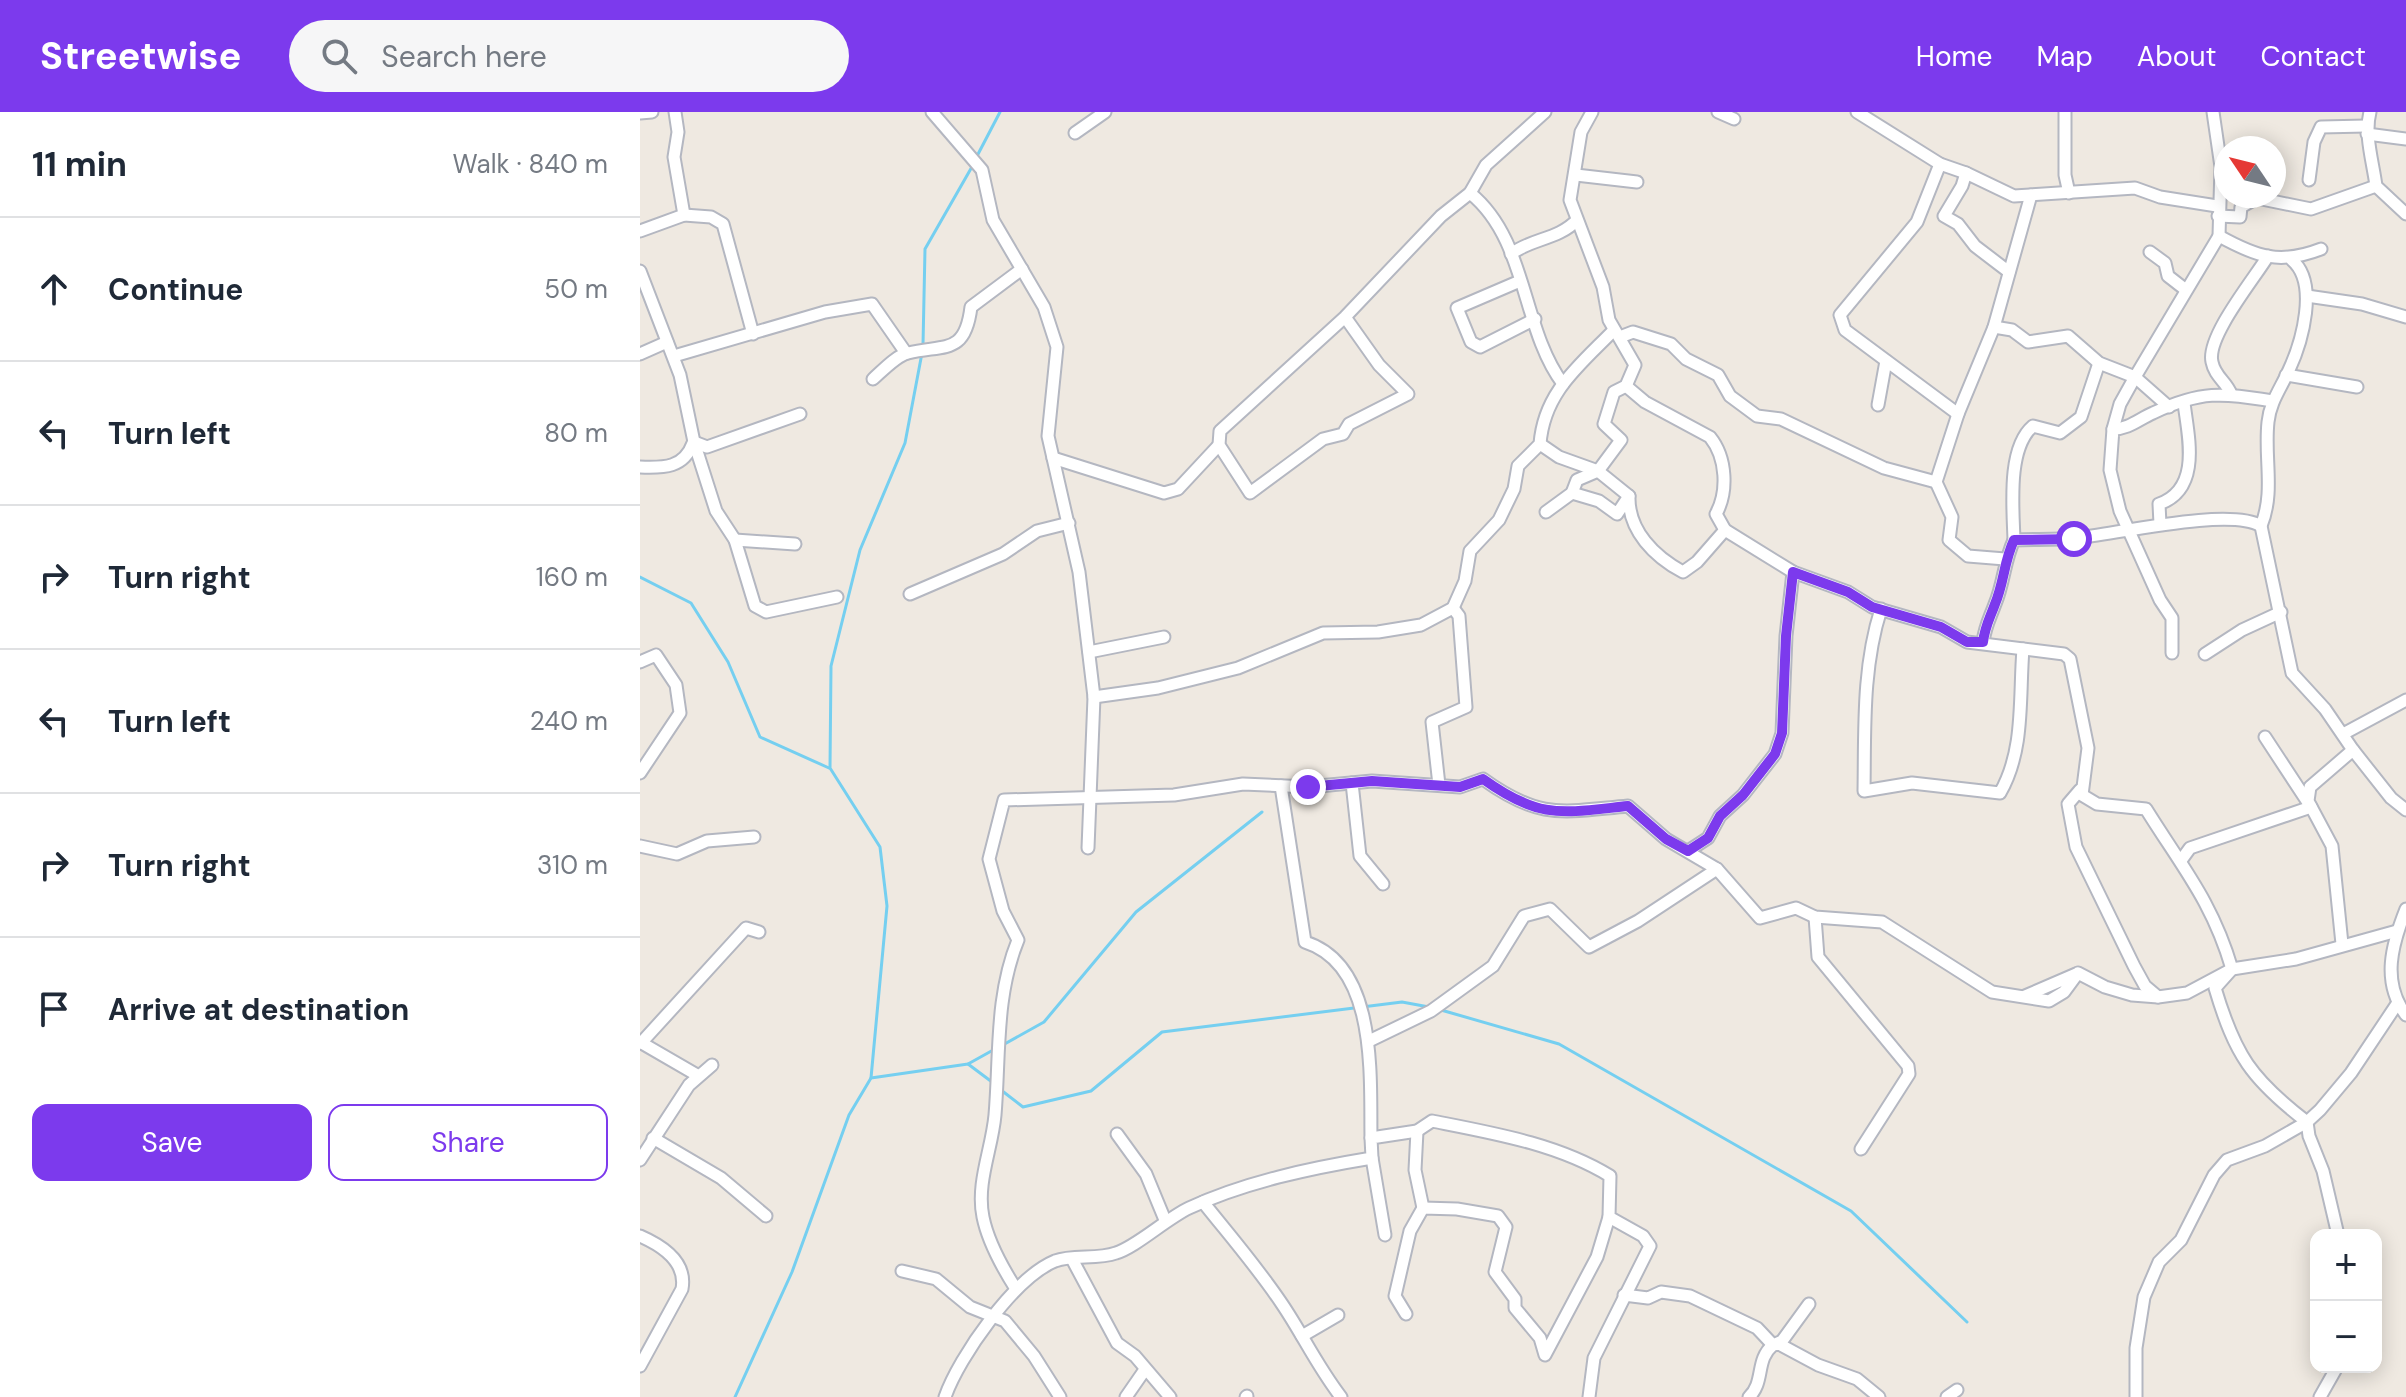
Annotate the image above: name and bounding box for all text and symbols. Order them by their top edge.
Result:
search box [289,20,849,92]
text: Streetwise [40,31,241,81]
icon: search [317,34,361,78]
text: Search here [381,37,547,76]
text: Home [1916,38,1992,75]
text: Map [2036,38,2093,75]
text: About [2137,38,2216,75]
text: Contact [2260,38,2366,75]
north arrow [2214,136,2286,208]
text: 11 min [32,142,127,187]
text: Walk · 840 m [453,147,608,181]
icon: ahead [32,267,76,311]
text: Continue [108,270,243,309]
text: 50 m [544,272,608,306]
icon: left [32,411,76,455]
text: Turn left [108,414,231,453]
text: 80 m [544,416,608,450]
route start [2056,521,2092,557]
icon: right [32,555,76,599]
text: Turn right [108,558,251,597]
text: 160 m [536,560,608,594]
icon: left [32,699,76,743]
text: Turn left [108,702,231,741]
text: 240 m [530,704,608,738]
route end [1290,769,1326,805]
icon: right [32,843,76,887]
text: Turn right [108,846,251,885]
text: 310 m [537,848,608,882]
icon: arrive [32,987,76,1031]
text: Arrive at destination [108,990,409,1029]
button: Save [32,1104,312,1181]
button: Share [328,1104,608,1181]
map controls [2310,1229,2382,1373]
button: + [2310,1229,2382,1301]
button: − [2310,1301,2382,1373]

